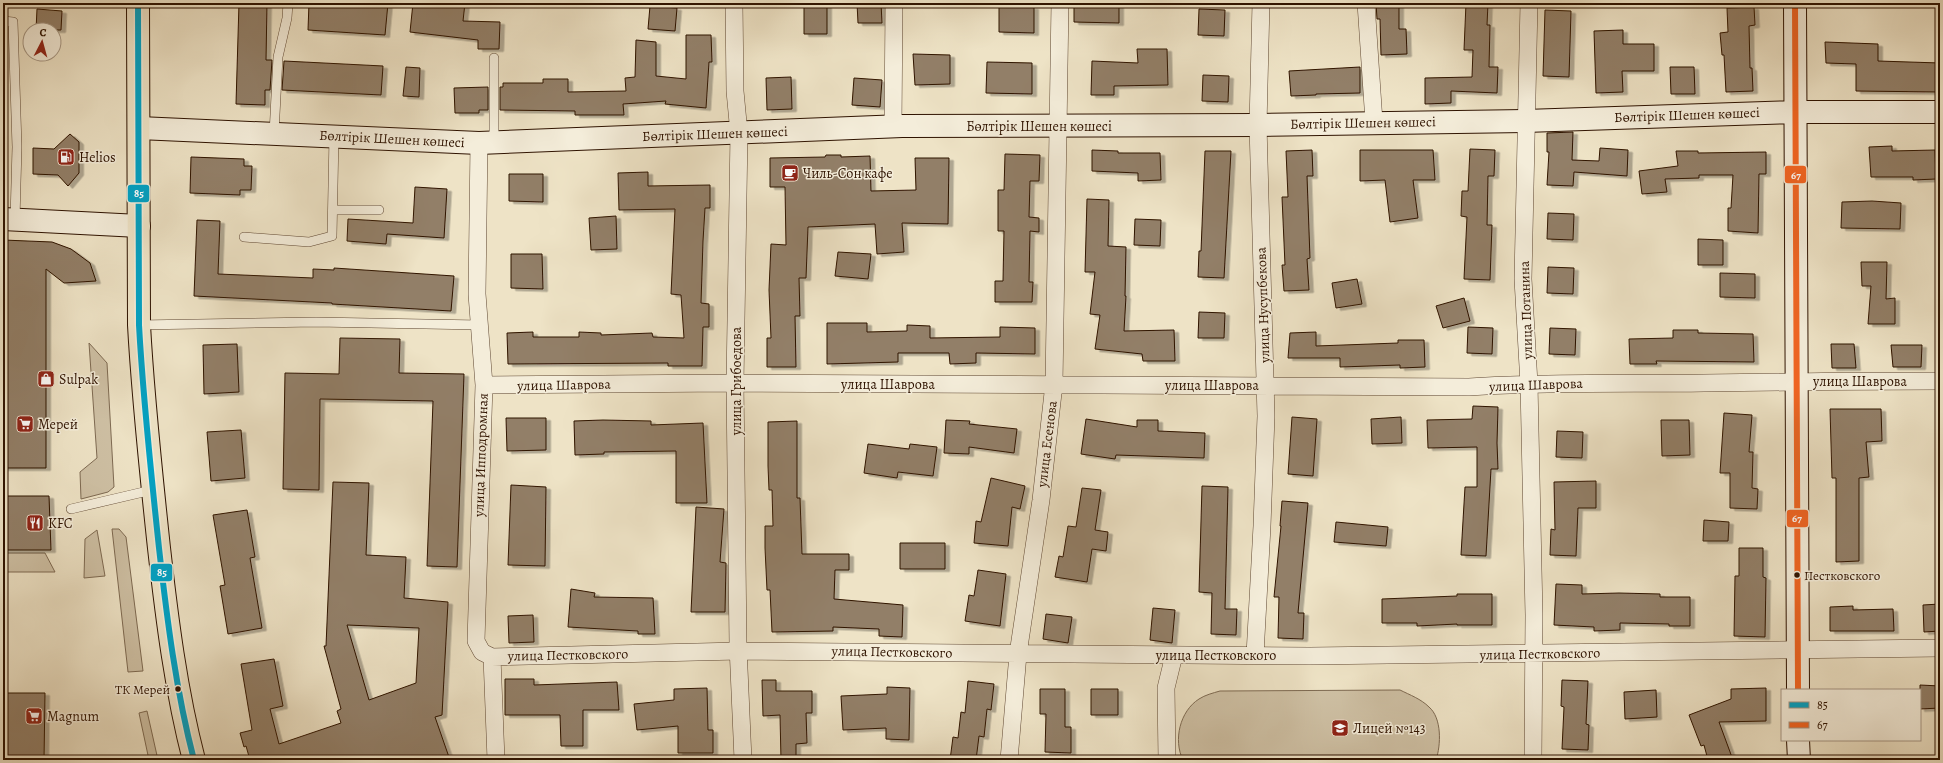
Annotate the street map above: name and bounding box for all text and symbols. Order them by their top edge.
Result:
north arrow [22,22,62,62]
text: С [39,25,47,40]
street label: Бөлтірік Шешен көшесі [1614,103,1760,127]
street label: Бөлтірік Шешен көшесі [1290,112,1436,134]
street label: Бөлтірік Шешен көшесі [966,117,1112,136]
street label: Бөлтірік Шешен көшесі [642,122,788,146]
street label: Бөлтірік Шешен көшесі [319,126,465,152]
fuel station icon: Helios [56,147,76,167]
place label: Helios [79,148,116,167]
cafe icon: Чиль-Сон кафе [780,163,800,183]
place label: Чиль-Сон кафе [803,164,893,183]
line badge: 67 [1784,165,1807,184]
text: 67 [1791,168,1801,183]
line badge: 85 [127,184,150,203]
text: 85 [134,186,144,201]
street label: улица Нусупбекова [1251,246,1275,364]
street label: улица Потанина [1515,260,1537,361]
street label: улица Грибоедова [727,326,746,436]
shop icon: Sulpak [36,369,56,389]
place label: Sulpak [59,370,98,389]
street label: улица Шаврова [1812,372,1907,391]
street label: улица Шаврова [1488,374,1584,396]
street label: улица Шаврова [516,375,612,395]
street label: улица Шаврова [840,375,935,394]
street label: улица Шаврова [1164,376,1259,395]
street label: улица Ипподромная [469,392,493,518]
street label: улица Есенова [1032,399,1062,489]
supermarket icon: Мерей [15,414,35,434]
place label: Мерей [38,415,78,434]
line badge: 67 [1786,509,1809,528]
text: 67 [1792,511,1802,526]
restaurant icon: KFC [25,513,45,533]
place label: KFC [48,514,73,533]
line badge: 85 [150,563,173,582]
text: 85 [157,565,167,580]
place label: Пестковского [1804,567,1881,584]
marker: Пестковского [1792,570,1802,580]
street label: улица Пестковского [831,641,952,663]
street label: улица Пестковского [1479,643,1600,665]
street label: улица Пестковского [507,644,628,666]
street label: улица Пестковского [1155,646,1276,665]
place label: ТК Мерей [115,681,170,698]
marker: ТК Мерей [173,684,183,694]
legend [1781,689,1921,741]
text: 85 [1817,697,1828,713]
supermarket icon: Magnum [24,706,44,726]
place label: Magnum [47,707,100,726]
text: 67 [1817,717,1829,733]
school or university icon: Лицей №143 [1330,718,1350,738]
place label: Лицей №143 [1353,719,1426,738]

